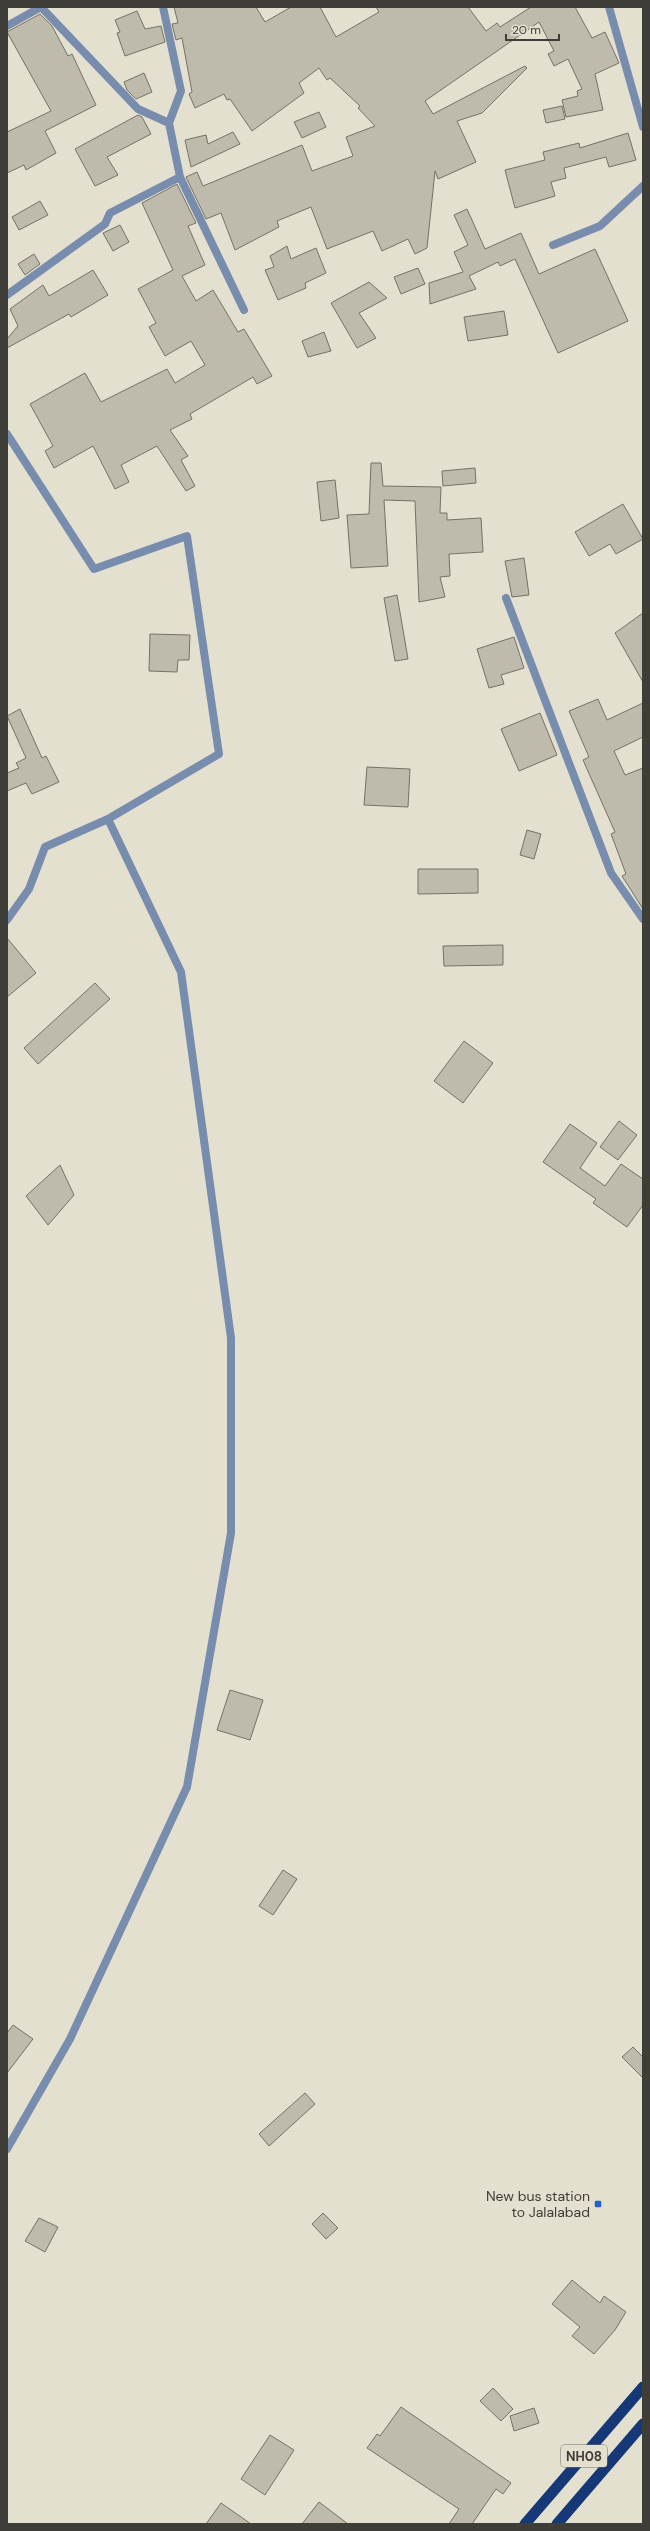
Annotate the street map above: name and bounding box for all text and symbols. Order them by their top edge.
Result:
scale bar [506,16,559,42]
text: 20 m [512,22,541,38]
place label: New bus station to Jalalabad [486,2187,590,2221]
marker: New bus station to Jalalabad [593,2199,603,2209]
road number: NH08 [561,2445,607,2467]

